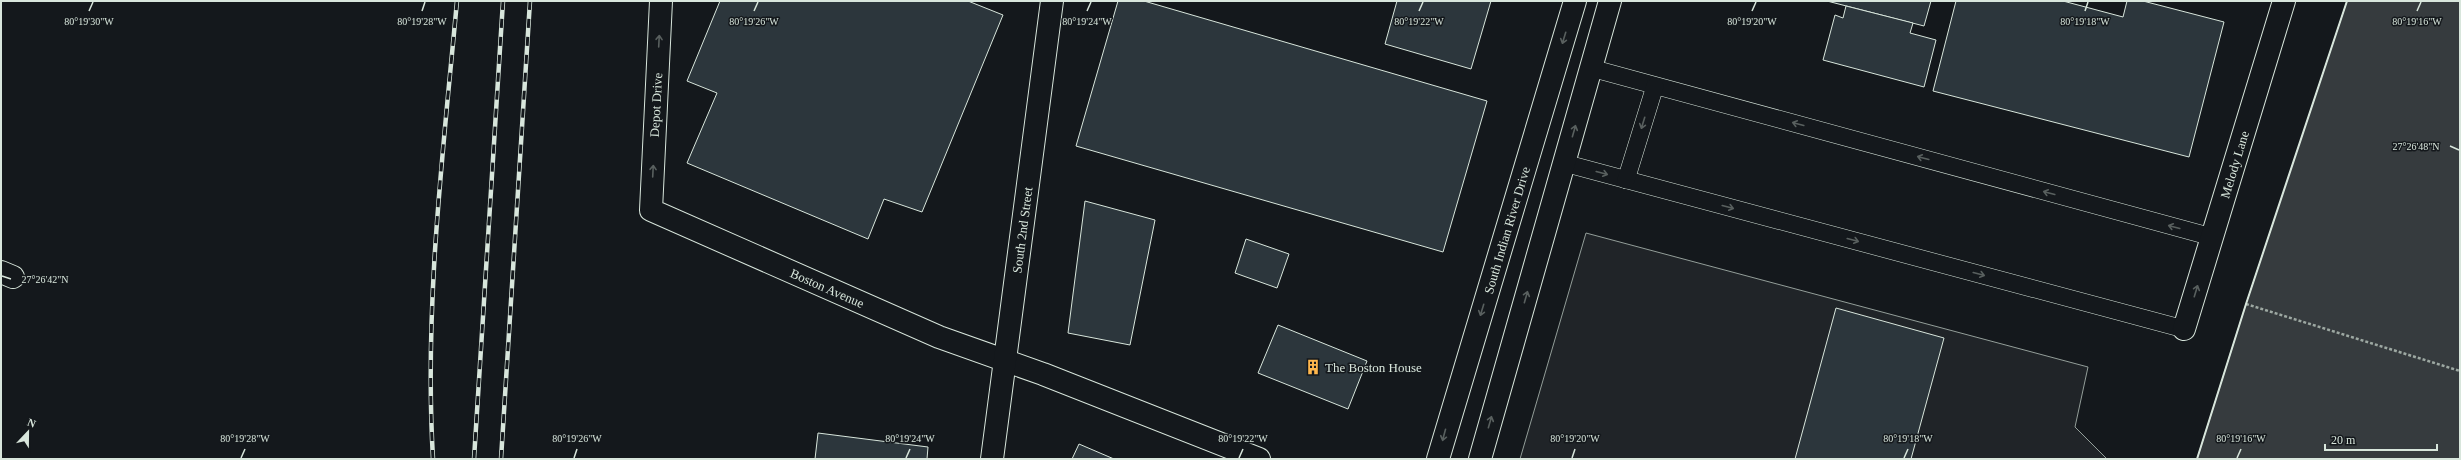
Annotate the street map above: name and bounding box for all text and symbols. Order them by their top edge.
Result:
text: 80°19'30"W [64,16,114,27]
text: 80°19'28"W [397,16,447,27]
text: 80°19'26"W [729,16,779,27]
text: 80°19'24"W [1062,16,1112,27]
text: 80°19'22"W [1394,16,1444,27]
text: 80°19'20"W [1727,16,1777,27]
text: 80°19'18"W [2060,16,2110,27]
text: 80°19'16"W [2392,16,2442,27]
one-way arrow [1560,32,1567,45]
one-way arrow [656,35,663,48]
street label: Depot Drive [647,72,665,138]
one-way arrow [1639,117,1647,129]
one-way arrow [1792,120,1805,128]
one-way arrow [1570,125,1578,138]
street label: Melody Lane [2217,129,2252,200]
text: 27°26'48"N [2392,141,2440,152]
one-way arrow [1917,154,1930,162]
street label: South Indian River Drive [1480,164,1533,295]
one-way arrow [649,165,656,178]
one-way arrow [1595,170,1608,178]
street label: South 2nd Street [1009,186,1035,274]
one-way arrow [2042,188,2055,196]
one-way arrow [1721,204,1734,211]
one-way arrow [2168,223,2181,230]
one-way arrow [1847,237,1860,245]
street label: Boston Avenue [788,265,867,311]
one-way arrow [1972,271,1985,278]
text: 27°26'42"N [21,274,69,285]
one-way arrow [2193,285,2200,298]
one-way arrow [1523,290,1530,303]
one-way arrow [1477,304,1485,316]
building icon: The Boston House [1304,358,1322,376]
place label: The Boston House [1325,360,1422,375]
north arrow [8,412,48,452]
one-way arrow [1487,415,1494,428]
text: N [26,416,38,430]
scale bar [2325,426,2437,452]
one-way arrow [1440,428,1448,441]
text: 80°19'28"W [220,433,270,444]
text: 80°19'26"W [552,433,602,444]
text: 80°19'24"W [885,433,935,444]
text: 80°19'22"W [1218,433,1268,444]
text: 80°19'20"W [1550,433,1600,444]
text: 80°19'18"W [1883,433,1933,444]
text: 80°19'16"W [2216,433,2266,444]
text: 20 m [2331,433,2356,447]

